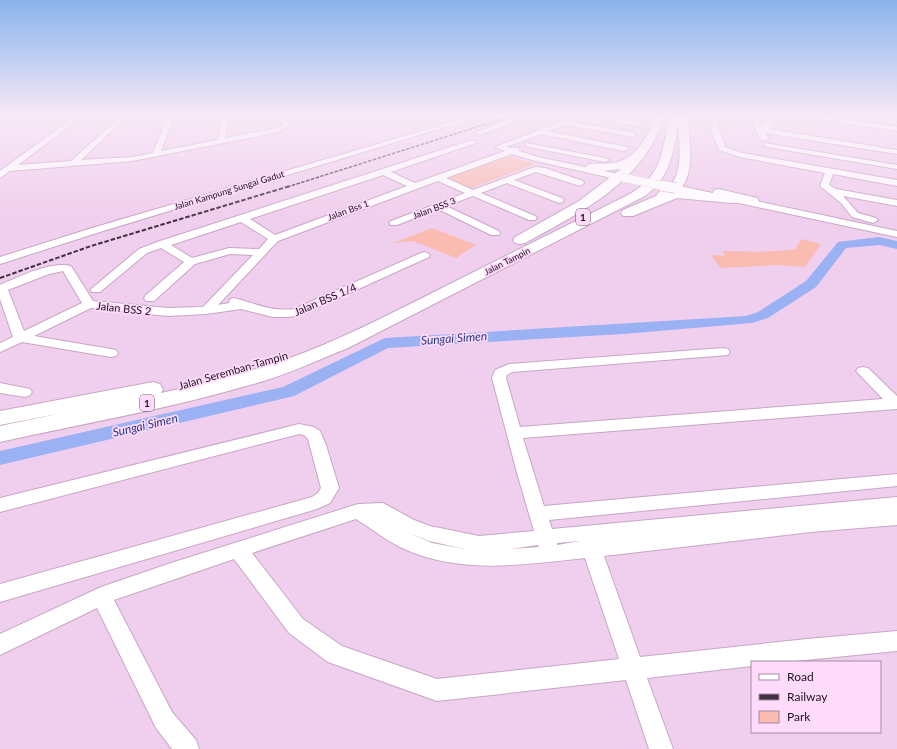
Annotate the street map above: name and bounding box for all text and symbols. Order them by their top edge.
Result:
street label: Jalan Kampung Sungai Gadut [173,168,286,212]
street label: Jalan BSS 3 [411,195,457,221]
street label: Jalan Bss 1 [326,197,370,223]
road number: 1 [576,209,590,225]
street label: Jalan Tampin [482,245,532,277]
street label: Jalan BSS 1/4 [292,280,359,318]
street label: Jalan BSS 2 [96,299,152,317]
water label: Sungai Simen [420,328,488,348]
street label: Jalan Seremban-Tampin [177,348,289,392]
road number: 1 [140,395,154,411]
water label: Sungai Simen [111,410,179,440]
legend [751,661,881,733]
text: Road [787,669,814,684]
text: Railway [787,689,828,704]
text: Park [787,709,811,724]

